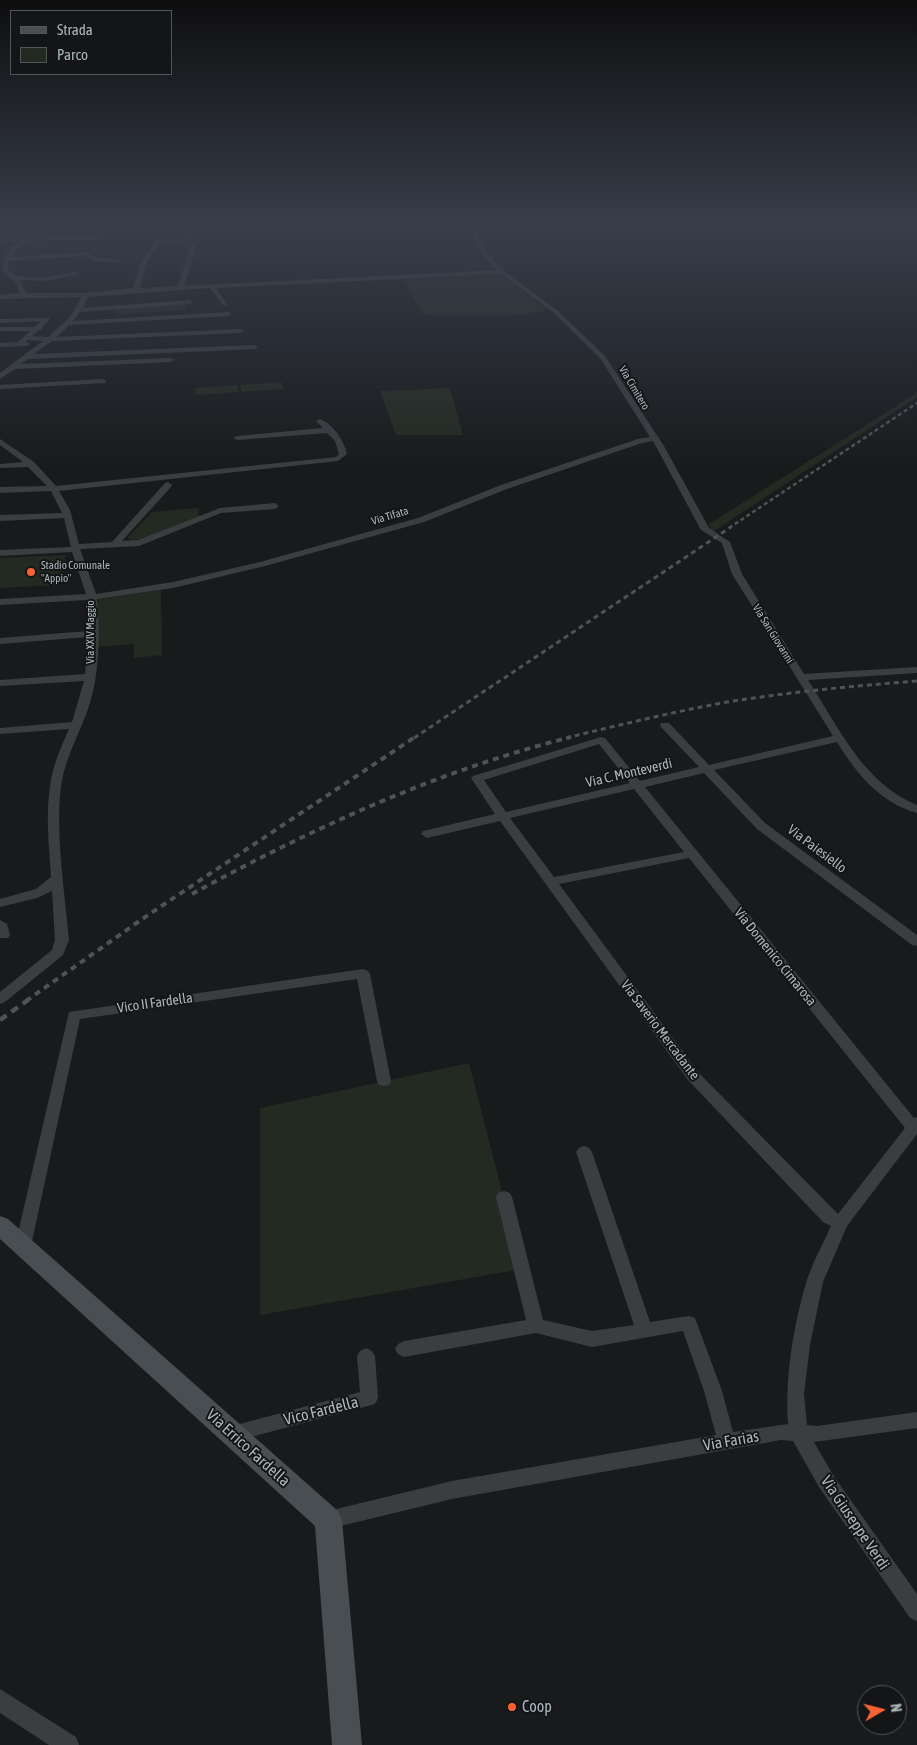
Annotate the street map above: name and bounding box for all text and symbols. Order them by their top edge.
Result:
legend [10,10,172,75]
text: Strada [57,21,93,38]
text: Parco [57,46,88,63]
street label: Via Cimitero [616,364,652,412]
street label: Via Tifata [370,504,410,528]
place label: Stadio Comunale "Appio" [41,559,110,585]
marker: Stadio Comunale "Appio" [25,566,37,578]
street label: Via XXIV Maggio [84,600,98,664]
street label: Via San Giovanni [750,602,796,666]
street label: Via C. Monteverdi [584,755,674,791]
street label: Via Paiesiello [784,821,850,877]
street label: Via Domenico Cimarosa [730,905,820,1009]
street label: Via Saverio Mercadante [617,977,703,1083]
street label: Vico II Fardella [116,989,194,1017]
street label: Vico Fardella [282,1392,360,1430]
street label: Via Errico Fardella [202,1405,294,1491]
street label: Via Farias [702,1427,760,1455]
street label: Via Giuseppe Verdi [817,1472,893,1574]
north arrow [857,1685,907,1735]
place label: Coop [522,1697,552,1717]
marker: Coop [506,1701,518,1713]
text: N [887,1703,904,1713]

